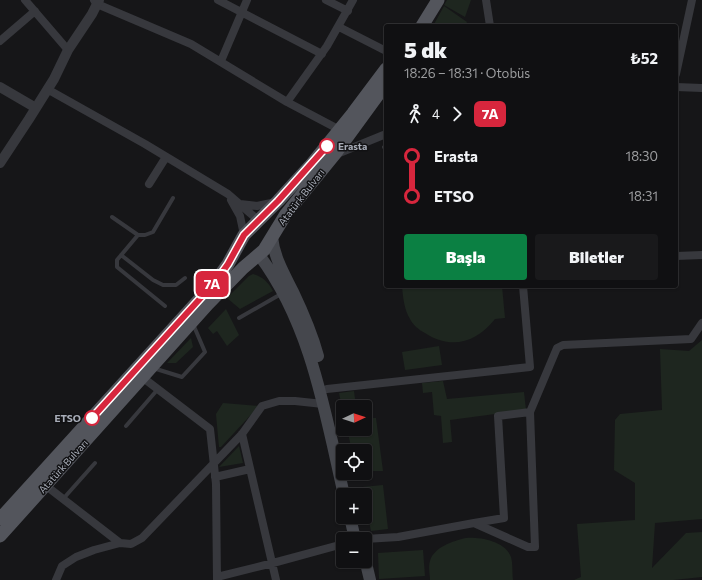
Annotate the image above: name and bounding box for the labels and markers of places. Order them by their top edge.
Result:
marker: Erasta [319,138,335,154]
place label: Erasta [338,140,367,152]
marker: ETSO [84,410,100,426]
place label: ETSO [54,412,81,424]

